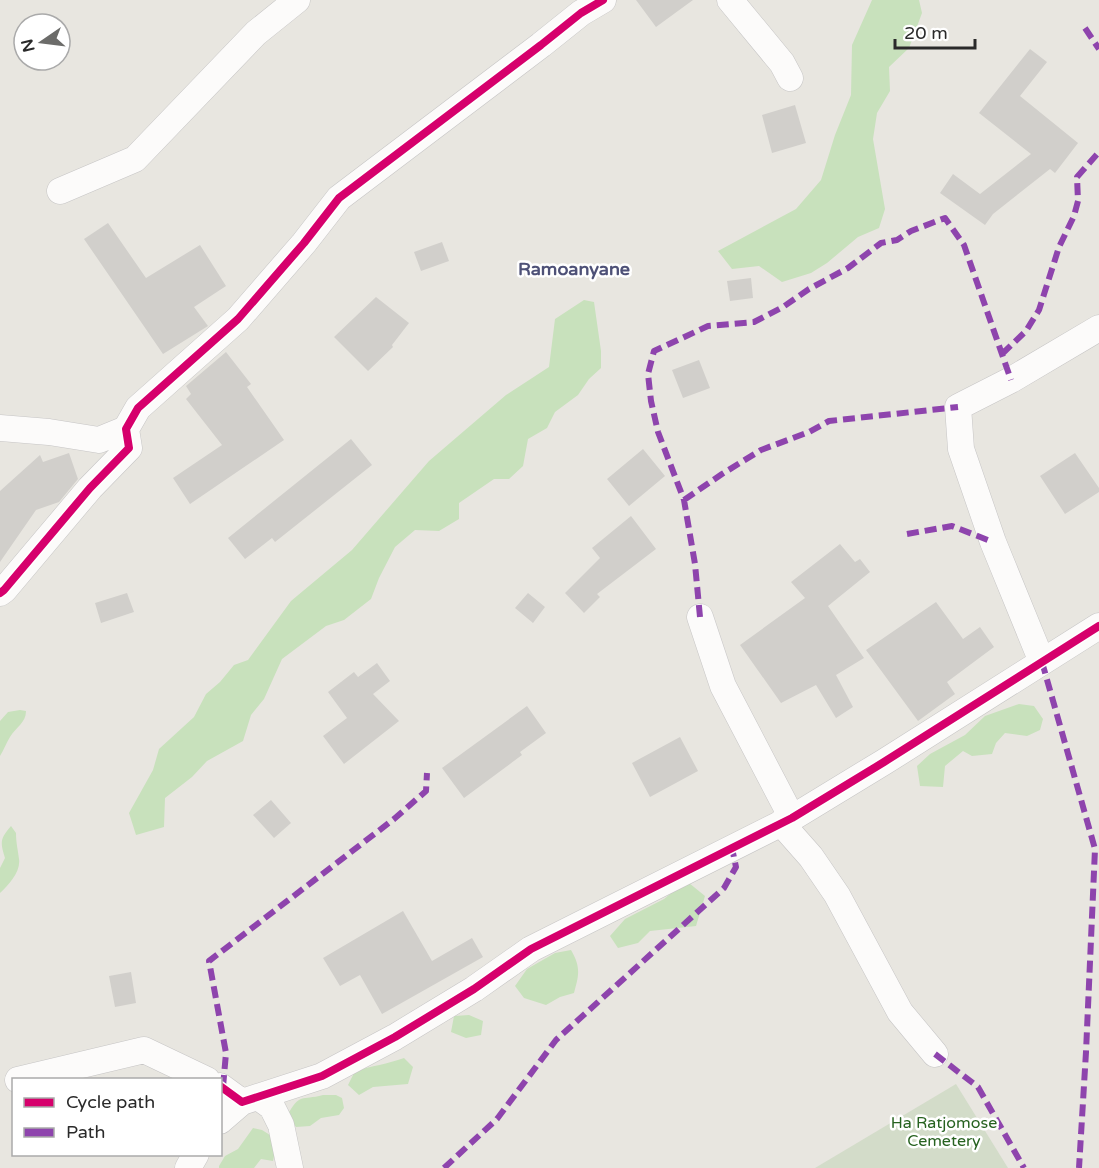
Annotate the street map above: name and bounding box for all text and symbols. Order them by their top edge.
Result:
north arrow [12,12,72,72]
scale bar [895,12,974,50]
text: 20 m [904,22,948,44]
text: N [17,37,40,54]
district label: Ramoanyane [518,258,630,280]
legend [12,1078,222,1156]
text: Cycle path [66,1091,155,1113]
park label: Ha Ratjomose Cemetery [891,1113,997,1151]
text: Path [66,1121,105,1143]

